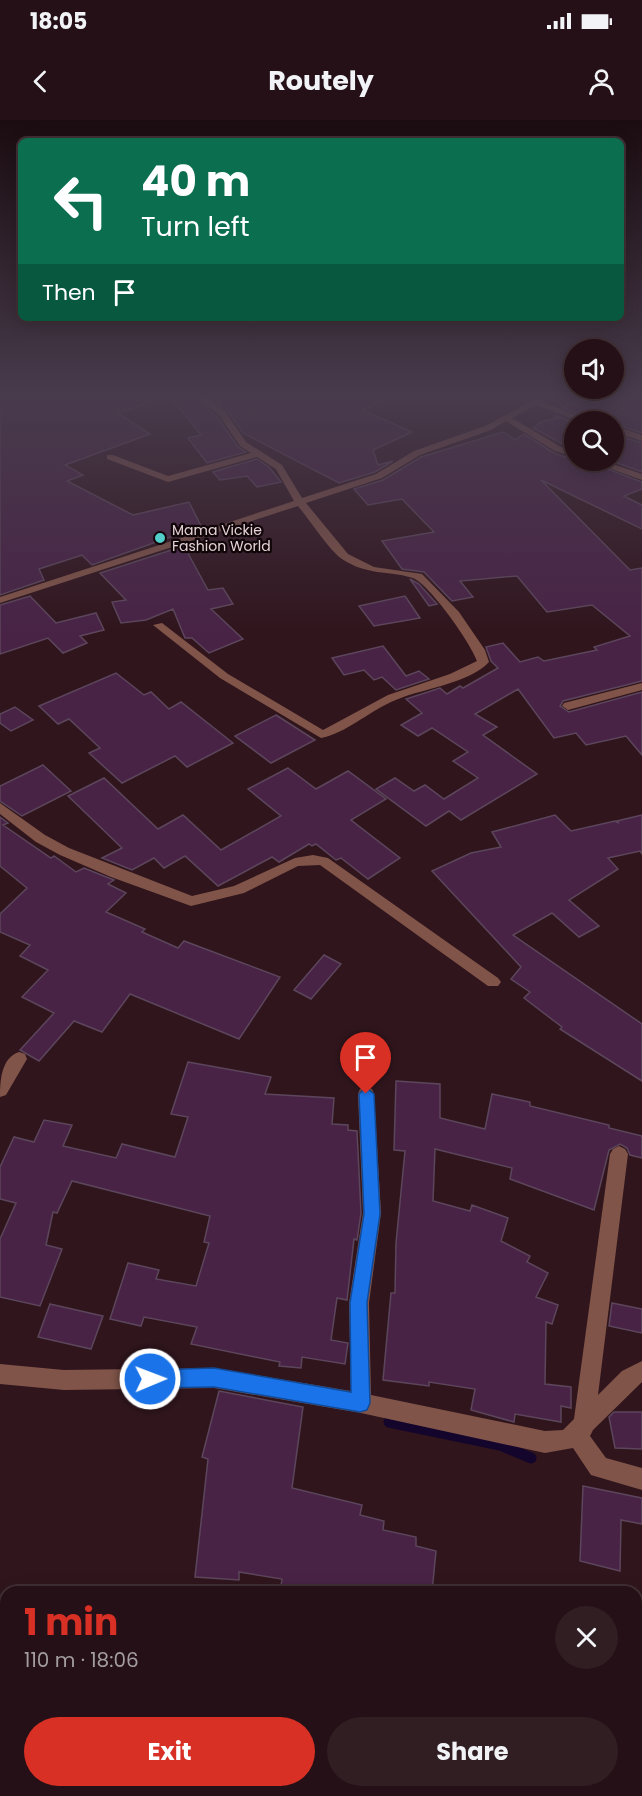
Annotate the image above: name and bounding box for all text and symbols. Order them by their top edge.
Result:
text: 18:05 [30,6,87,37]
text: Routely [268,62,374,99]
icon: back [24,65,57,98]
icon: person [585,65,618,98]
text: 40 m [141,152,250,211]
icon: left [42,162,120,240]
text: Turn left [141,208,250,245]
icon: arrive [108,276,141,309]
text: Then [42,277,96,308]
map controls [564,339,624,471]
button: sound [564,339,624,399]
button: search [564,411,624,471]
place label: Mama Vickie Fashion World [172,520,271,556]
marker: Mama Vickie Fashion World [153,531,167,545]
pin [340,1032,391,1094]
icon: arrive [349,1041,382,1074]
position arrow [118,1347,182,1411]
text: 1 min [24,1597,118,1648]
button: close [555,1606,618,1669]
text: 110 m · 18:06 [24,1646,139,1674]
button: Exit [24,1717,315,1786]
button: Share [327,1717,618,1786]

